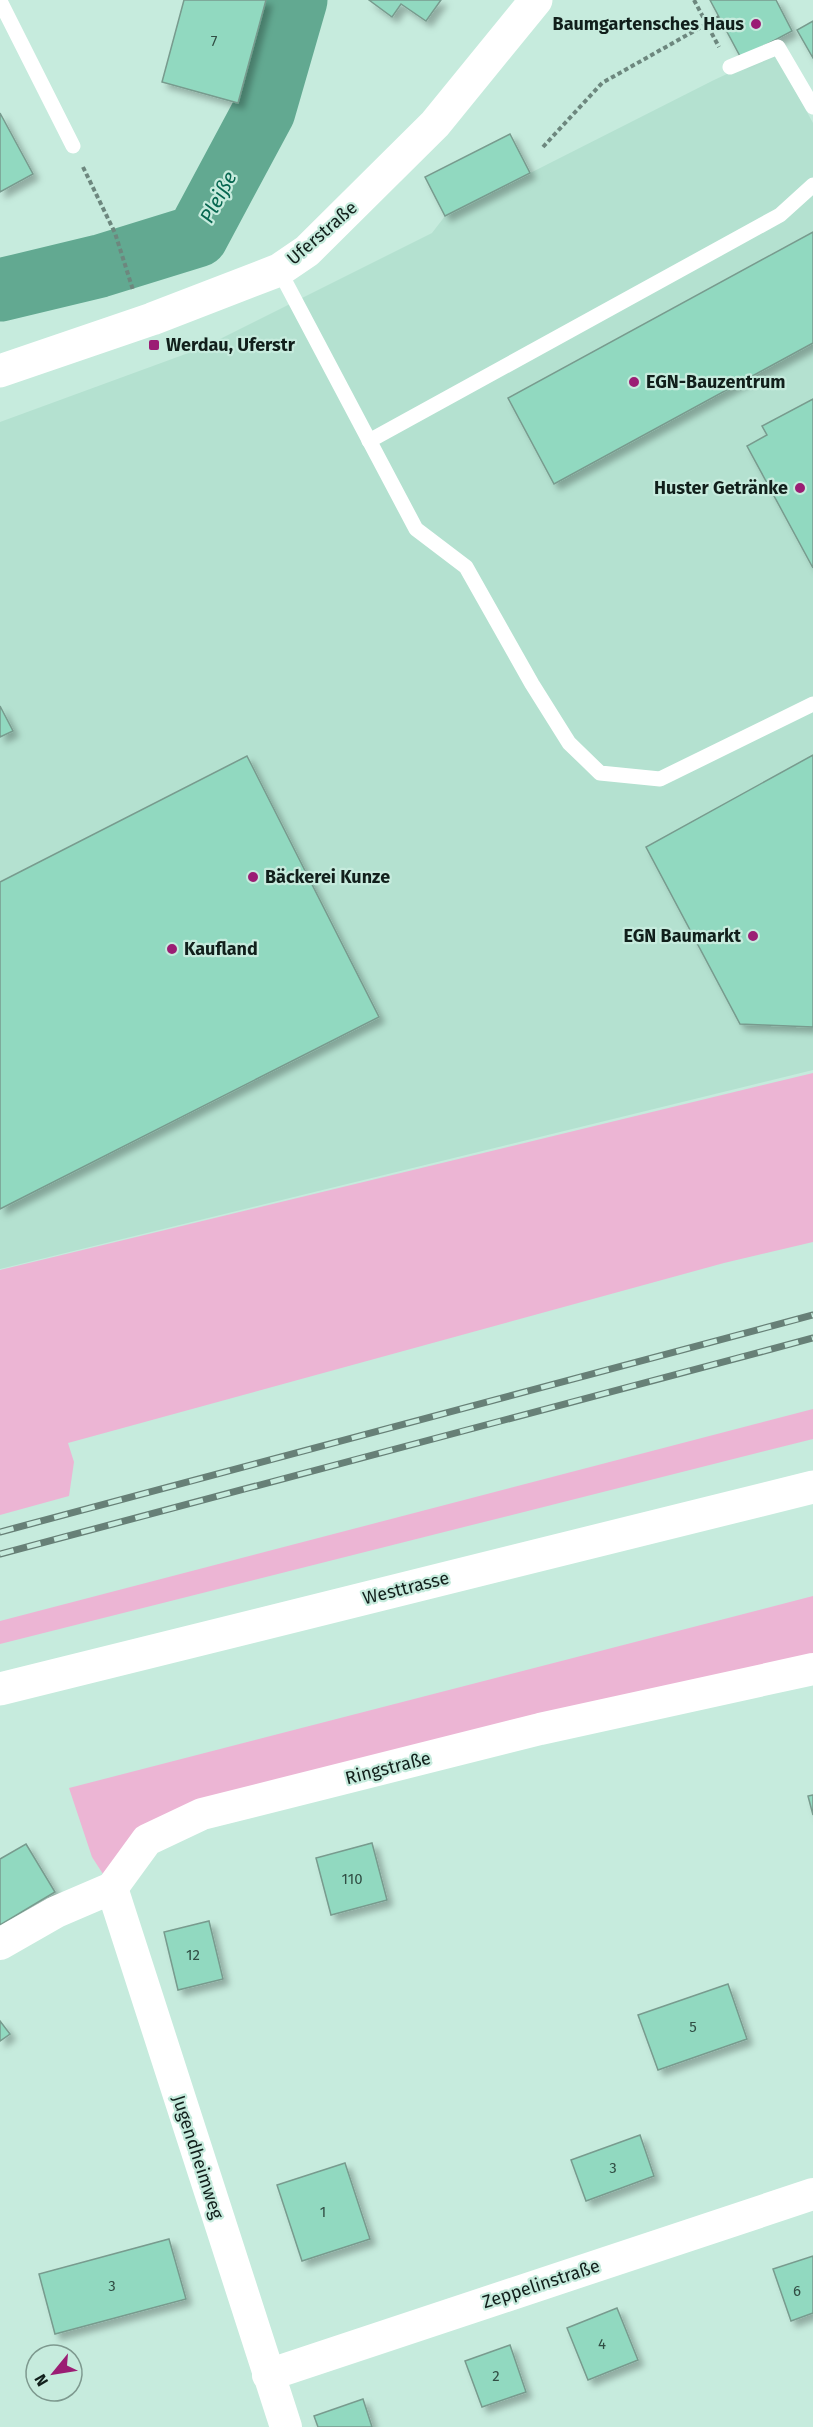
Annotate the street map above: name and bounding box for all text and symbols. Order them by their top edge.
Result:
place label: Baumgartensches Haus [553,13,744,35]
marker: Baumgartensches Haus [749,17,763,31]
house number: 7 [211,32,218,50]
water label: Pleiße [195,167,241,227]
street label: Uferstraße [282,197,362,269]
place label: Werdau, Uferstr [166,334,296,356]
marker: Werdau, Uferstr [147,338,161,352]
place label: EGN-Bauzentrum [646,371,785,393]
marker: EGN-Bauzentrum [627,375,641,389]
place label: Huster Getränke [654,477,788,499]
marker: Huster Getränke [793,481,807,495]
place label: Bäckerei Kunze [265,866,390,888]
marker: Bäckerei Kunze [246,870,260,884]
place label: EGN Baumarkt [624,925,742,947]
marker: EGN Baumarkt [746,929,760,943]
place label: Kaufland [184,938,258,960]
marker: Kaufland [165,942,179,956]
street label: Westtrasse [361,1567,451,1609]
street label: Ringstraße [343,1747,433,1789]
house number: 110 [341,1870,363,1888]
house number: 12 [186,1946,200,1964]
house number: 5 [689,2018,697,2036]
street label: Jugendheimweg [168,2092,229,2222]
house number: 3 [609,2159,617,2177]
house number: 1 [320,2203,326,2221]
street label: Zeppelinstraße [479,2255,603,2313]
house number: 3 [108,2277,116,2295]
house number: 6 [793,2282,801,2300]
house number: 4 [598,2335,606,2353]
north arrow [24,2343,84,2403]
house number: 2 [492,2367,500,2385]
text: N [31,2371,52,2390]

